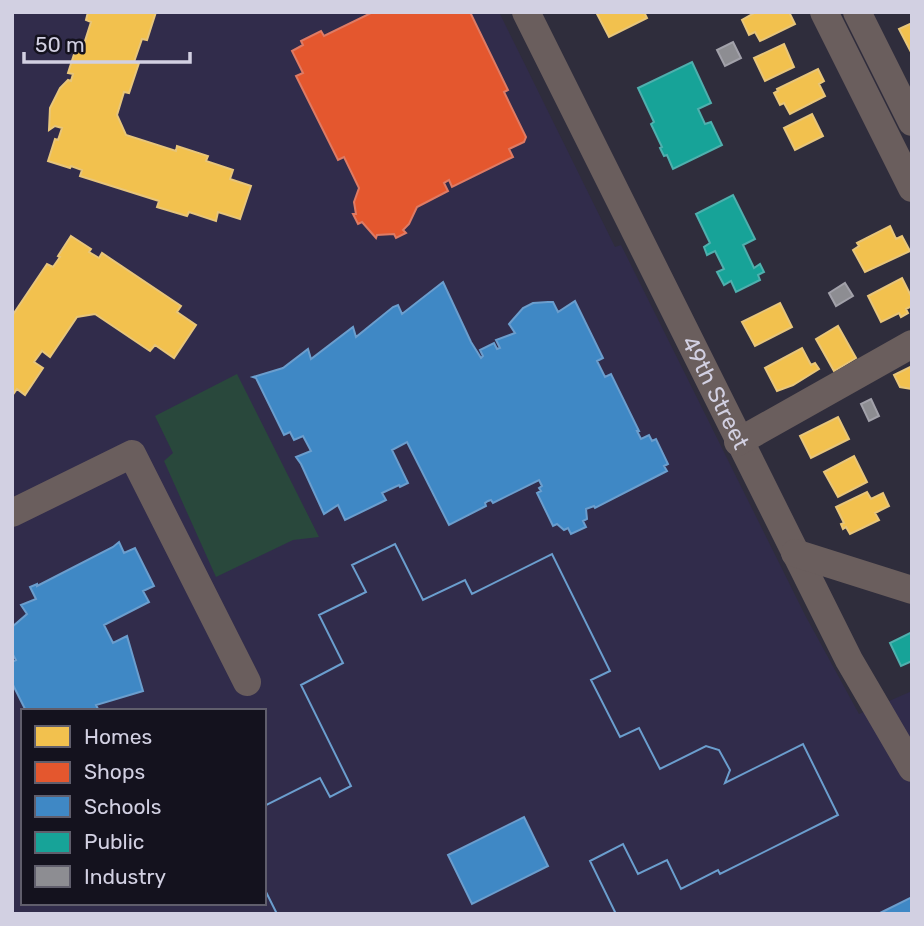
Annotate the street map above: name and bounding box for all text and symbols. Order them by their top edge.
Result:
scale bar [24,21,191,65]
text: 50 m [35,32,85,57]
street label: 49th Street [676,331,756,454]
legend [21,709,266,905]
text: Homes [84,724,152,749]
text: Shops [84,759,145,784]
text: Schools [84,794,161,819]
text: Public [84,829,144,854]
text: Industry [84,864,166,889]

